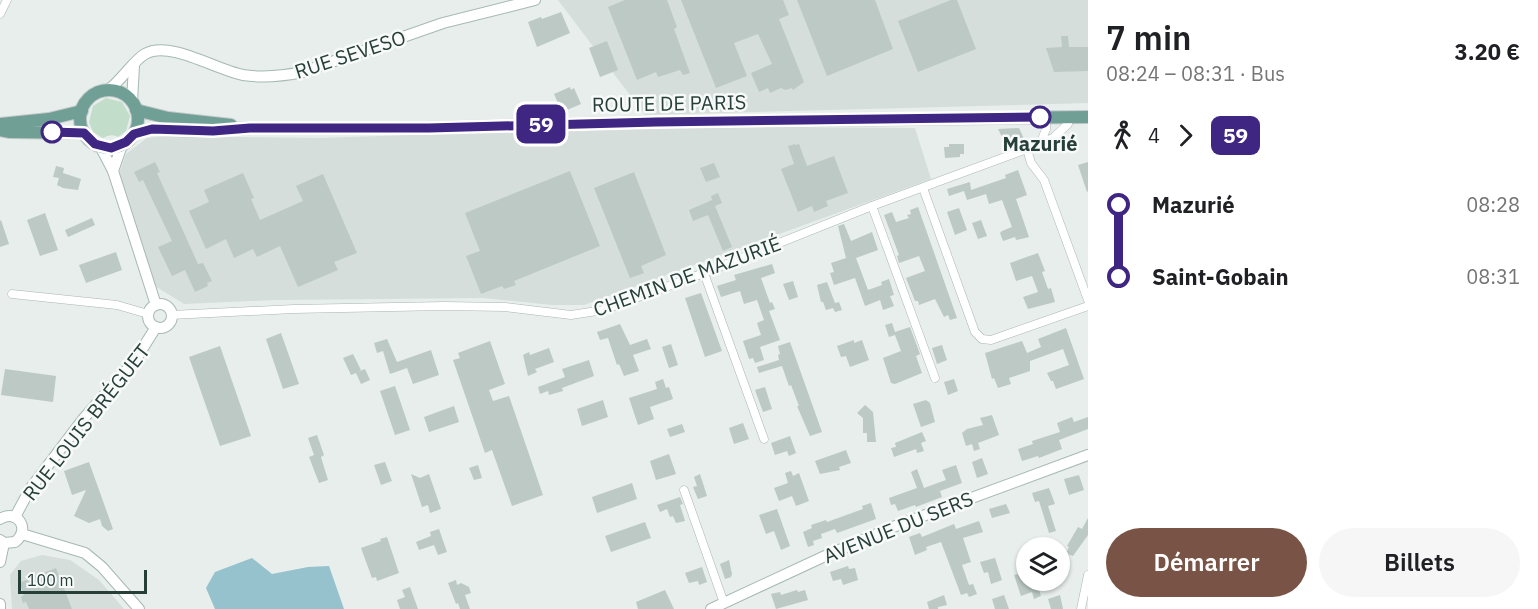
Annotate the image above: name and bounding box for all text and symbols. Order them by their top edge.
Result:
text: 7 min [1106,16,1191,59]
street label: RUE SEVESO [291,23,409,85]
text: 3.20 € [1455,37,1520,66]
text: 08:24 – 08:31 · Bus [1106,60,1285,87]
street label: ROUTE DE PARIS [592,88,746,118]
line badge: 59 [514,104,568,144]
marker: Mazurié [1029,106,1051,128]
text: 59 [528,110,554,138]
icon: walk [1106,119,1139,152]
icon: forward [1169,119,1202,152]
unlabelled marker [41,121,63,143]
text: 59 [1223,121,1248,149]
text: 4 [1148,122,1160,149]
place label: Mazurié [1002,130,1078,157]
text: Mazurié [1152,190,1235,219]
text: 08:28 [1466,191,1520,218]
street label: CHEMIN DE MAZURIÉ [589,229,785,323]
text: Saint-Gobain [1152,262,1289,291]
text: 08:31 [1466,263,1520,290]
street label: RUE LOUIS BRÉGUET [16,338,156,506]
street label: AVENUE DU SERS [819,485,977,569]
button: Démarrer [1106,528,1307,597]
button: Billets [1319,528,1520,597]
map controls [1016,537,1070,591]
button: layers [1016,537,1070,591]
scale bar [18,567,147,594]
text: 100 m [27,570,74,590]

